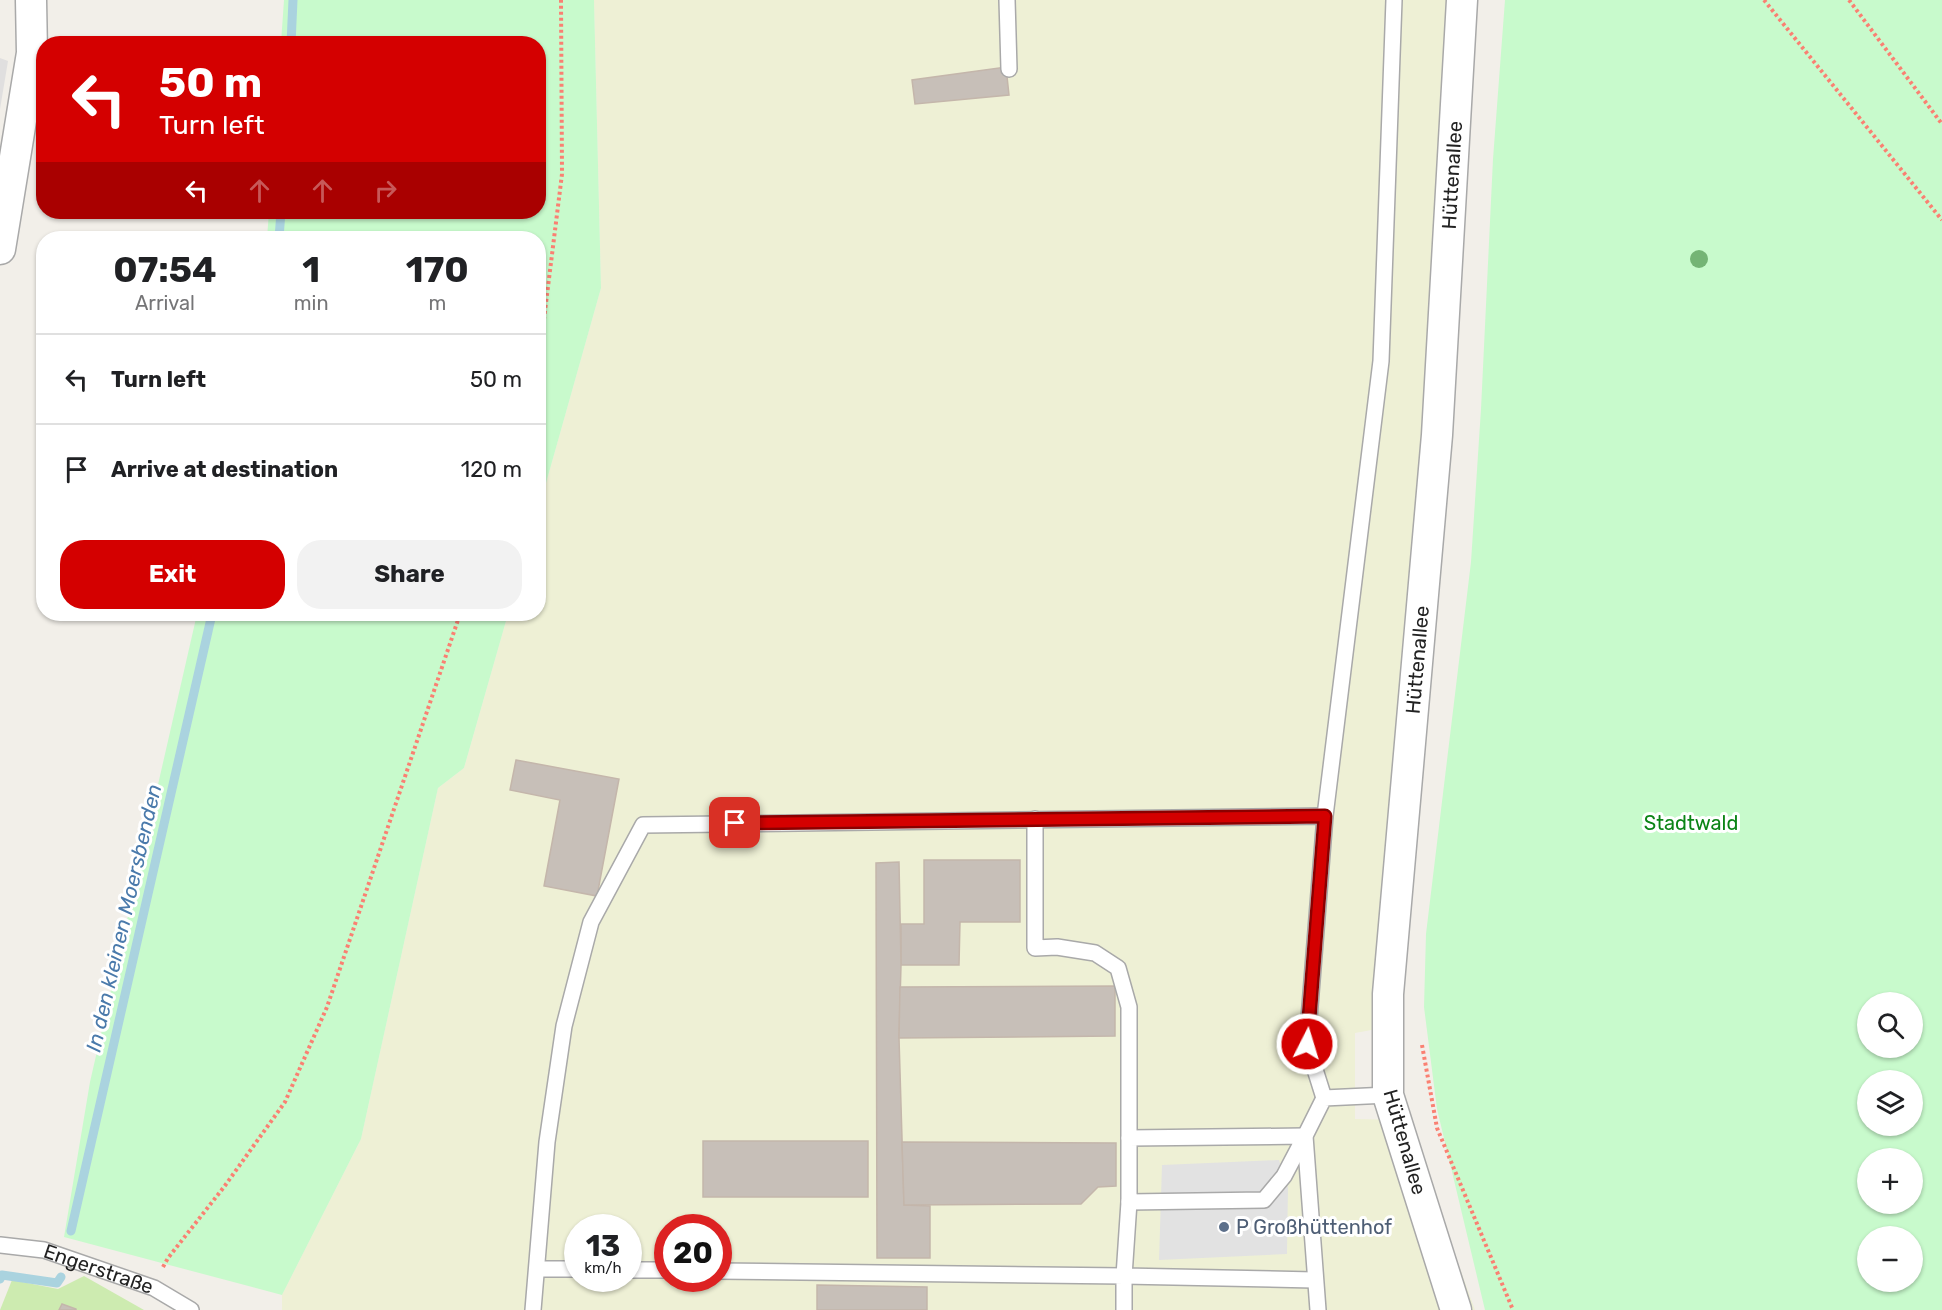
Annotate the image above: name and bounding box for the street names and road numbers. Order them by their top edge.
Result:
street label: Hüttenallee [1437,120,1467,230]
street label: Hüttenallee [1401,605,1434,715]
street label: Hüttenallee [1379,1087,1431,1197]
street label: Engerstraße [41,1239,157,1299]

